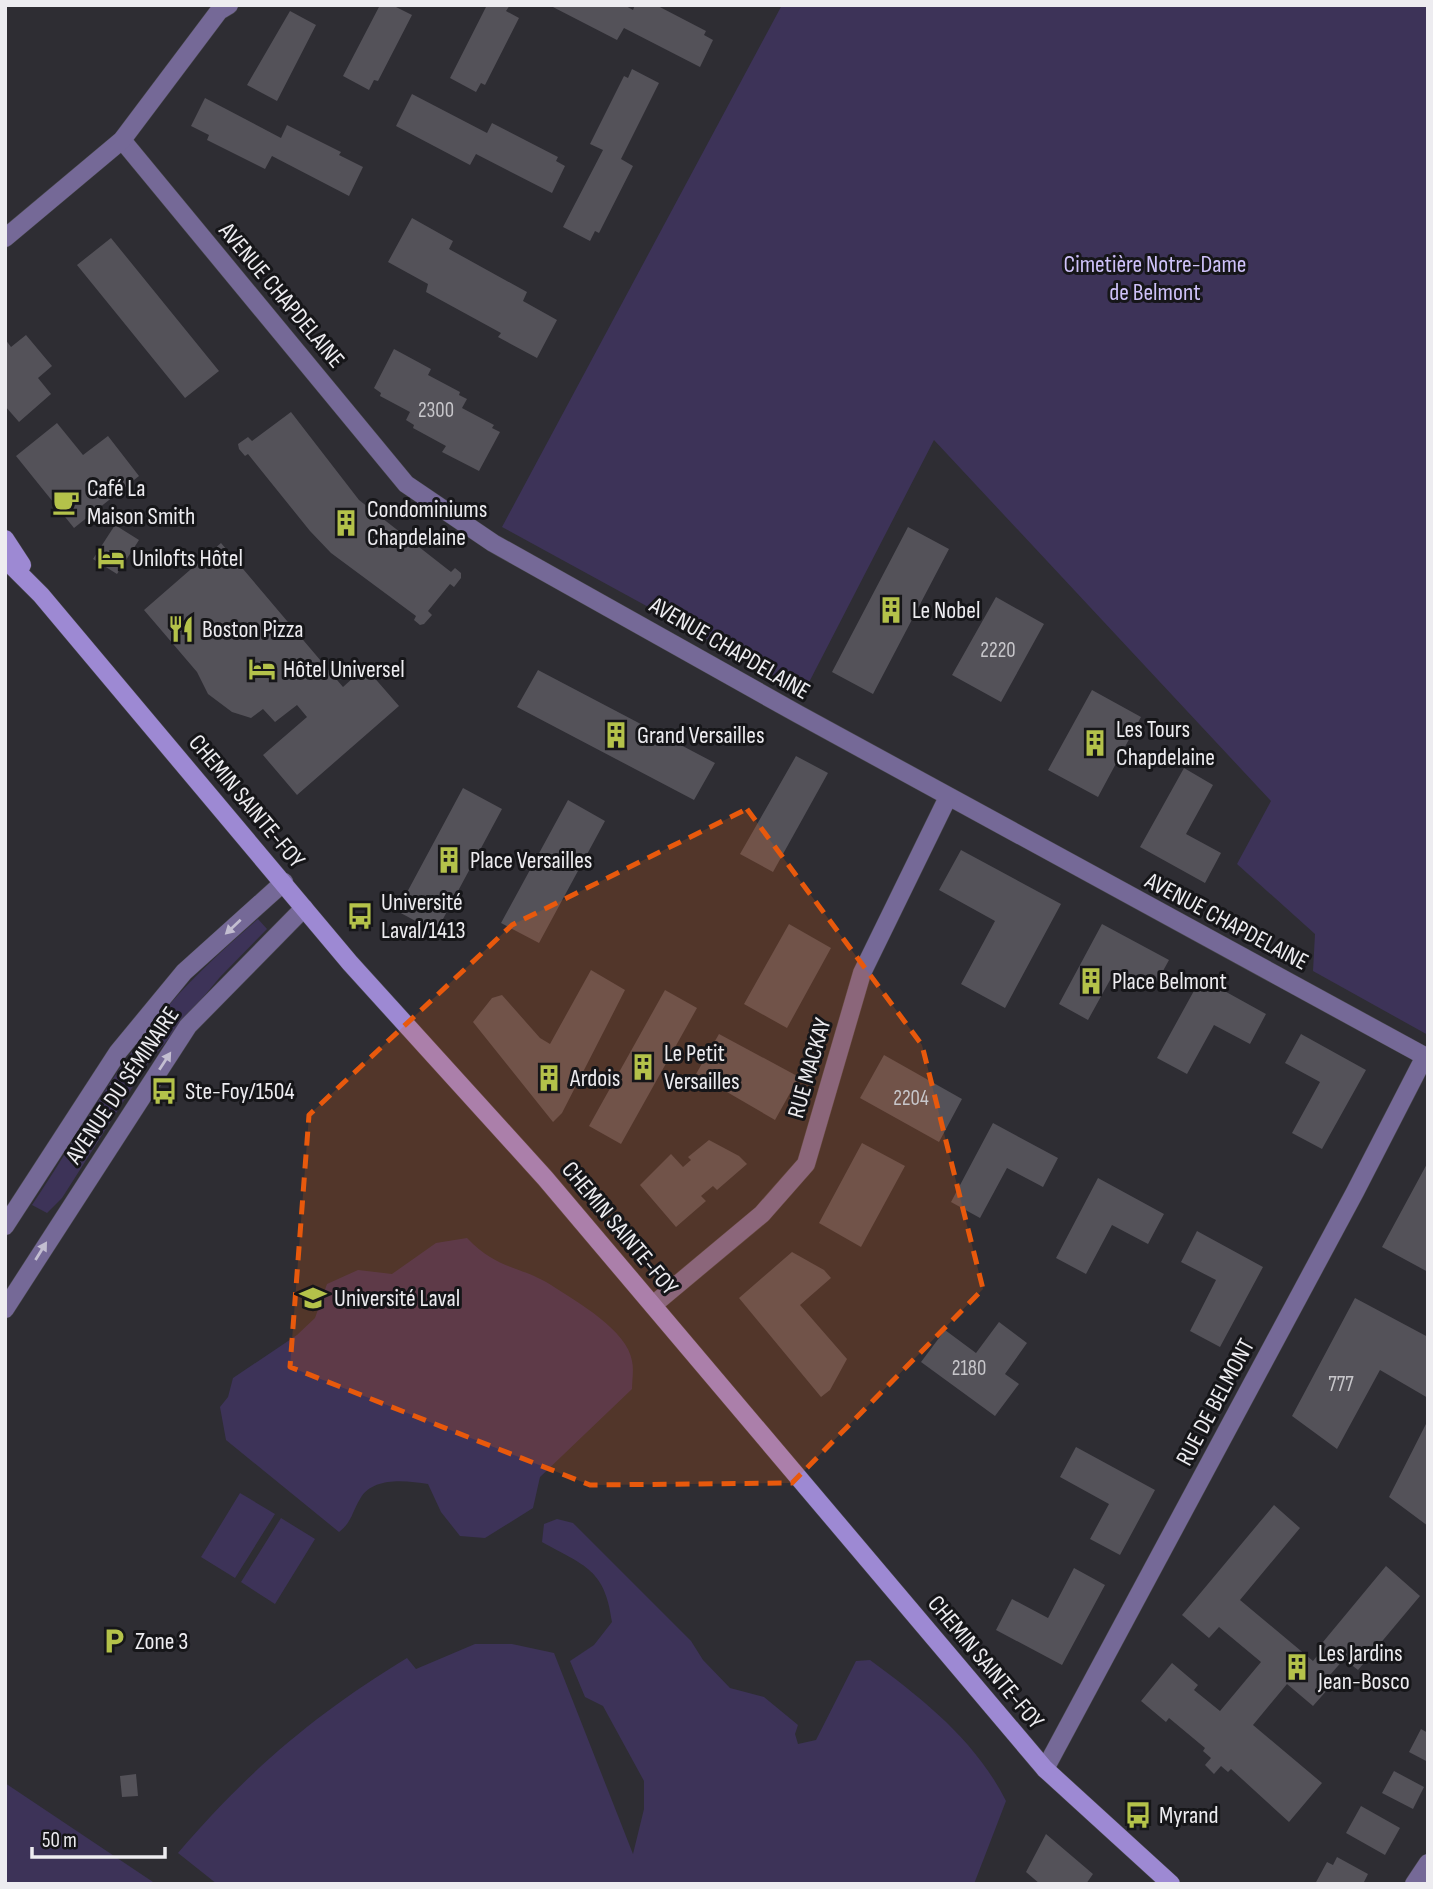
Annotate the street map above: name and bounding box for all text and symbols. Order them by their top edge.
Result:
street label: AVENUE CHAPDELAINE [212,216,351,374]
park label: Cimetière Notre-Dame de Belmont [1064,250,1246,307]
house number: 2300 [418,398,454,423]
place label: Café La Maison Smith [87,474,195,531]
cafe icon: Café La Maison Smith [51,487,81,517]
place label: Condominiums Chapdelaine [367,495,487,552]
building icon: Condominiums Chapdelaine [331,508,361,538]
hotel icon: Unilofts Hôtel [96,543,126,573]
place label: Unilofts Hôtel [132,544,243,573]
street label: AVENUE CHAPDELAINE [644,590,815,706]
building icon: Le Nobel [876,595,906,625]
place label: Le Nobel [912,596,980,625]
restaurant icon: Boston Pizza [166,614,196,644]
place label: Boston Pizza [202,615,304,644]
house number: 2220 [980,638,1016,663]
hotel icon: Hôtel Universel [247,654,277,684]
place label: Hôtel Universel [283,655,405,684]
place label: Les Tours Chapdelaine [1116,715,1215,772]
building icon: Grand Versailles [601,720,631,750]
place label: Grand Versailles [637,721,765,750]
building icon: Les Tours Chapdelaine [1080,728,1110,758]
street label: CHEMIN SAINTE-FOY [182,729,311,874]
building icon: Place Versailles [434,845,464,875]
place label: Place Versailles [470,846,592,875]
street label: AVENUE CHAPDELAINE [1139,866,1313,977]
place label: Université Laval/1413 [381,888,466,945]
bus stop icon: Université Laval/1413 [345,901,375,931]
one-way arrow [224,919,241,935]
building icon: Place Belmont [1076,966,1106,996]
place label: Place Belmont [1112,967,1227,996]
street label: AVENUE DU SÉMINAIRE [59,1001,186,1170]
street label: RUE MACKAY [781,1015,838,1121]
place label: Le Petit Versailles [664,1039,740,1096]
one-way arrow [158,1051,171,1070]
building icon: Le Petit Versailles [628,1052,658,1082]
building icon: Ardois [534,1063,564,1093]
place label: Ardois [569,1064,620,1093]
bus stop icon: Ste-Foy/1504 [149,1076,179,1106]
place label: Ste-Foy/1504 [185,1077,294,1106]
house number: 2204 [893,1086,929,1111]
street label: CHEMIN SAINTE-FOY [555,1156,684,1301]
one-way arrow [34,1242,47,1261]
school or university icon: Université Laval [298,1283,328,1313]
place label: Université Laval [334,1284,460,1313]
street label: RUE DE BELMONT [1170,1334,1261,1471]
house number: 2180 [952,1356,986,1381]
house number: 777 [1328,1372,1354,1397]
street label: CHEMIN SAINTE-FOY [921,1590,1050,1735]
parking icon: Zone 3 [99,1626,129,1656]
place label: Zone 3 [135,1627,188,1656]
place label: Les Jardins Jean-Bosco [1317,1639,1410,1696]
building icon: Les Jardins Jean-Bosco [1282,1652,1312,1682]
bus stop icon: Myrand [1123,1800,1153,1830]
place label: Myrand [1159,1801,1219,1830]
scale bar [32,1815,164,1859]
text: 50 m [42,1828,77,1853]

